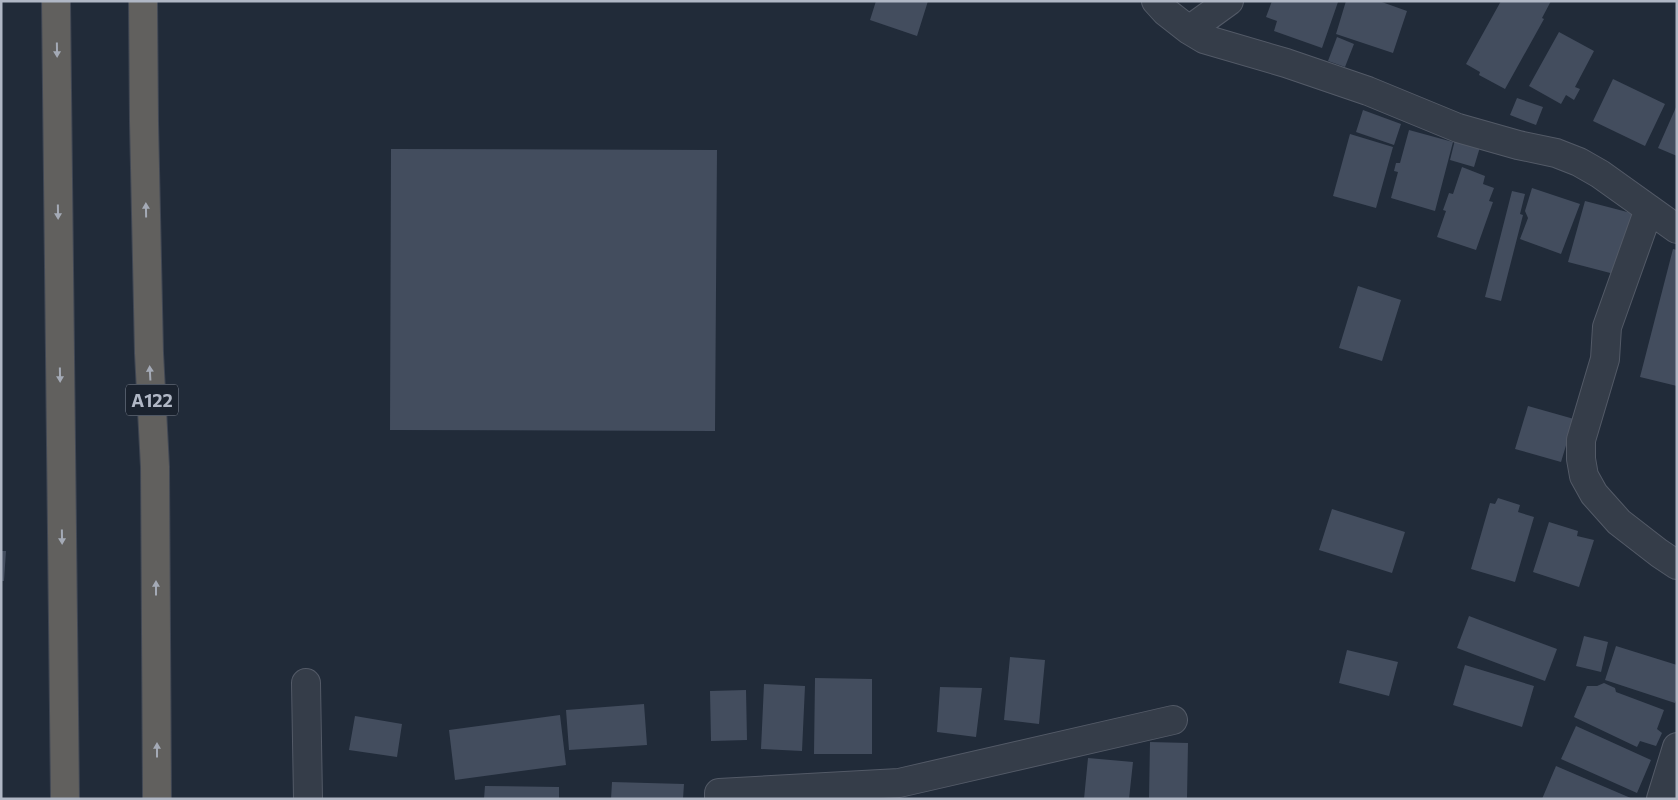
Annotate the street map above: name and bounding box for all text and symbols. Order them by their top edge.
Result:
one-way arrow [53,42,61,58]
one-way arrow [142,202,150,218]
one-way arrow [54,205,62,221]
one-way arrow [146,364,154,380]
one-way arrow [56,367,64,383]
road number: A122 [126,384,178,416]
one-way arrow [58,530,66,546]
one-way arrow [152,579,160,595]
one-way arrow [153,742,161,758]

